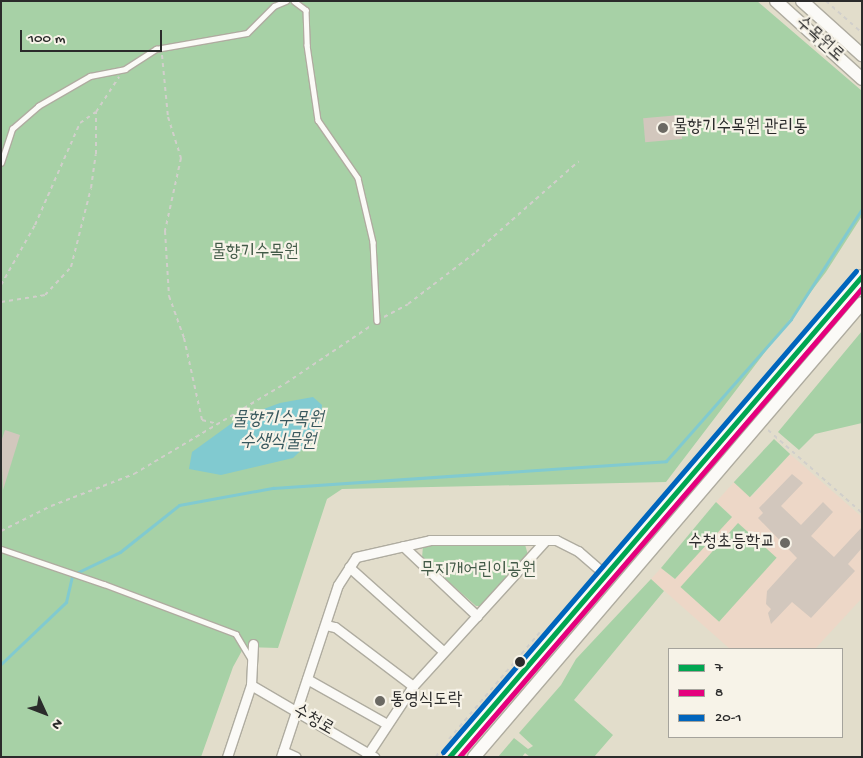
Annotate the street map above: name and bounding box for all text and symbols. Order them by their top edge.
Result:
street label: 수목원로 [790,13,848,67]
scale bar [22,20,165,52]
text: 100 m [28,30,65,48]
place label: 물향기수목원 관리동 [673,117,808,139]
marker: 물향기수목원 관리동 [657,122,669,134]
park label: 물향기수목원 [212,242,298,264]
water label: 물향기수목원 수생식물원 [232,410,324,454]
place label: 수청초등학교 [688,532,775,554]
marker: 수청초등학교 [779,537,791,549]
park label: 무지개어린이공원 [420,560,536,582]
legend [668,648,843,738]
unlabelled marker [515,657,525,667]
text: 7 [715,659,723,677]
text: 8 [715,684,723,702]
north arrow [20,688,70,738]
place label: 통영식도락 [390,690,462,712]
marker: 통영식도락 [374,695,386,707]
street label: 수청로 [289,701,337,741]
text: 20-1 [715,709,742,727]
text: N [47,714,66,733]

